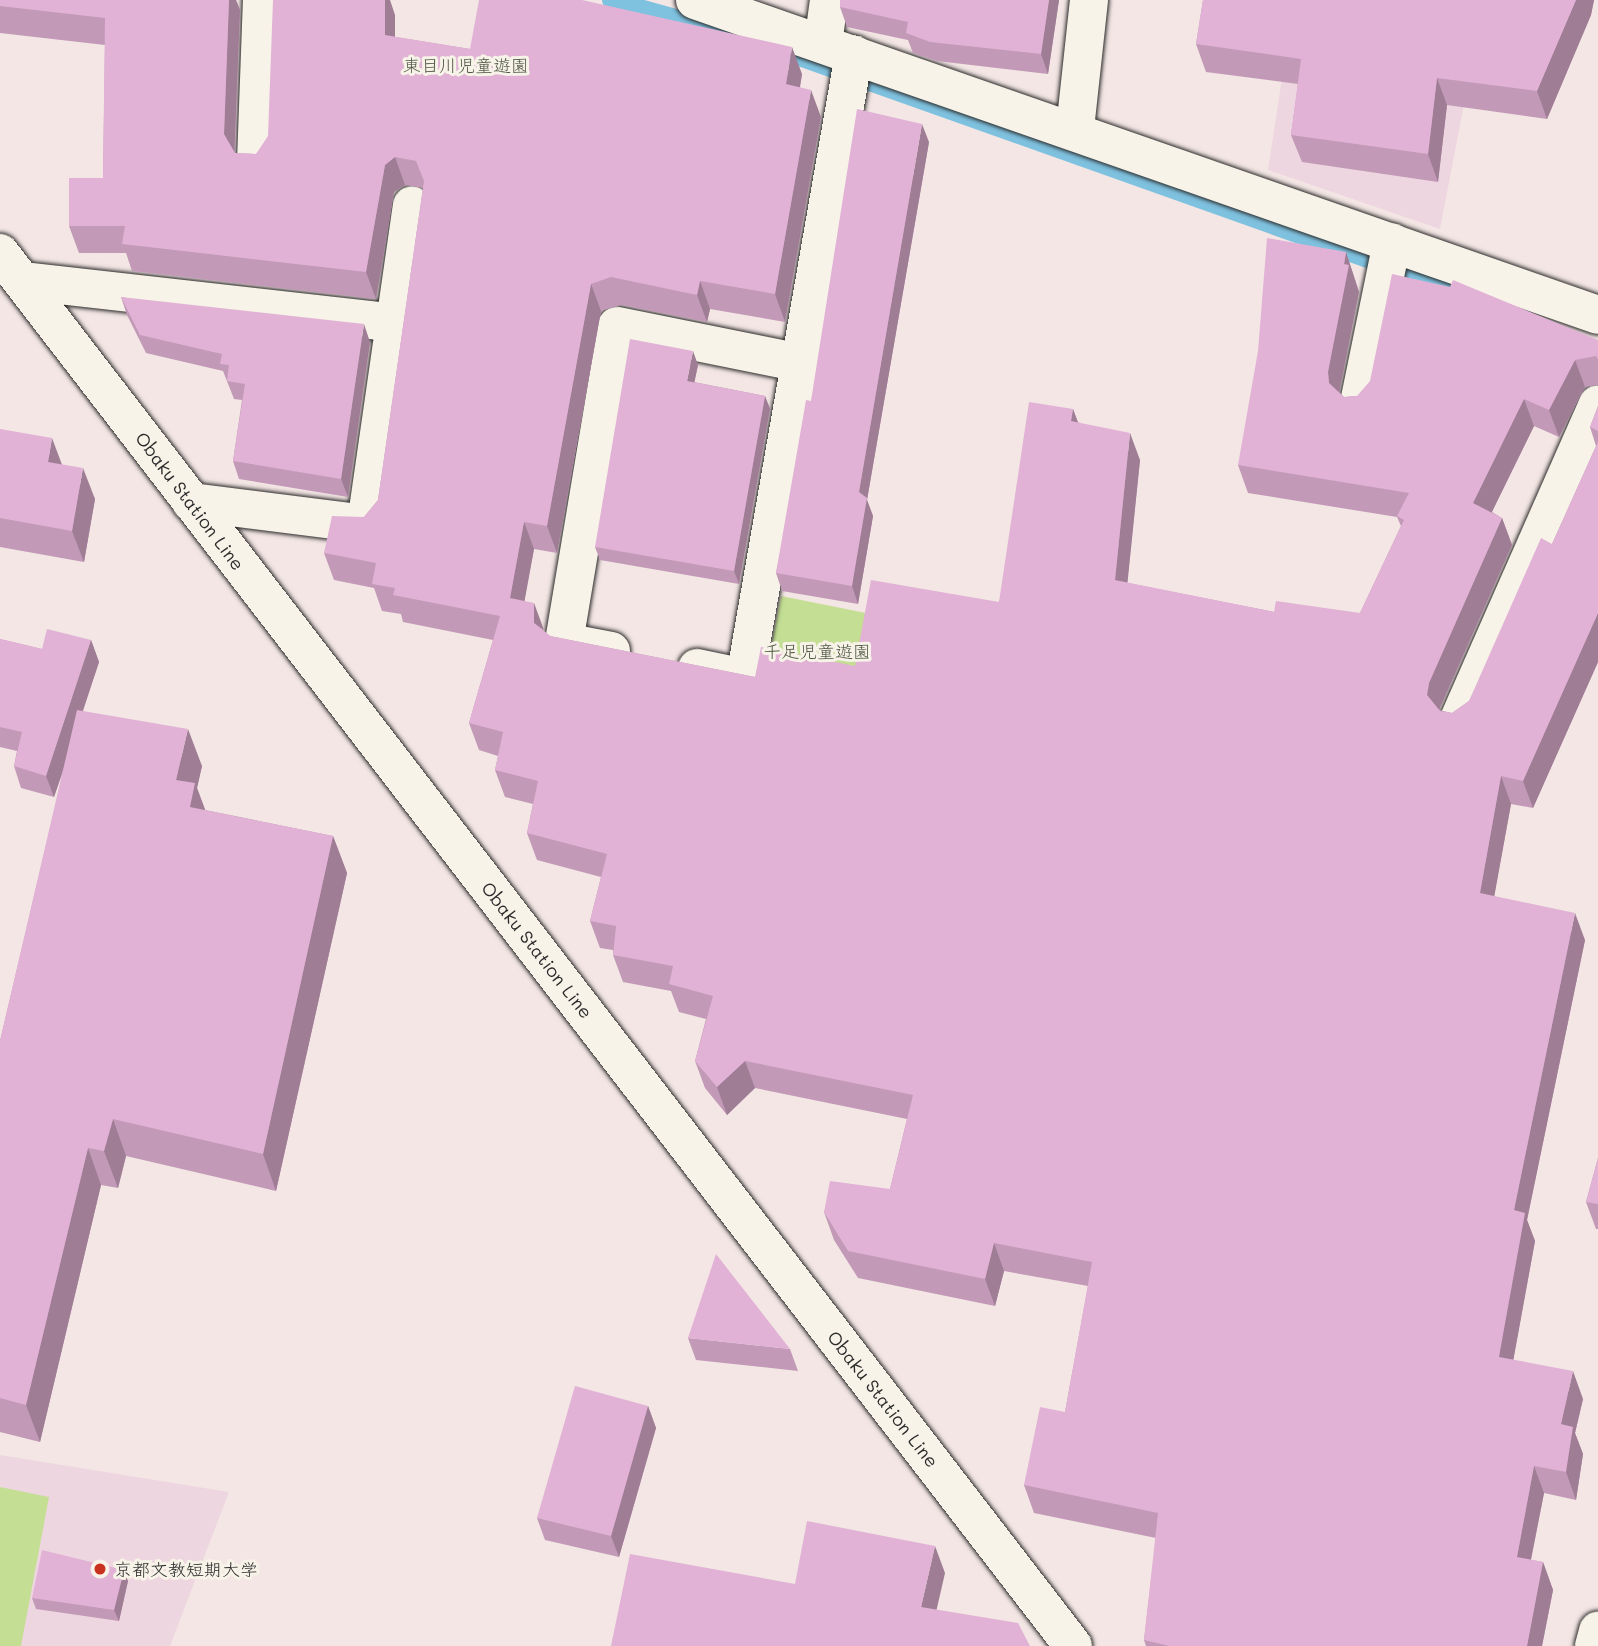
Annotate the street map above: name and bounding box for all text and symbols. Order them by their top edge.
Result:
park label: 東目川児童遊園 [403,54,529,76]
street label: Obaku Station Line [131,428,249,574]
park label: 千足児童遊園 [763,640,871,662]
street label: Obaku Station Line [477,877,597,1023]
street label: Obaku Station Line [823,1326,943,1472]
place label: 京都文教短期大学 [114,1558,258,1580]
marker: 京都文教短期大学 [92,1561,108,1577]

